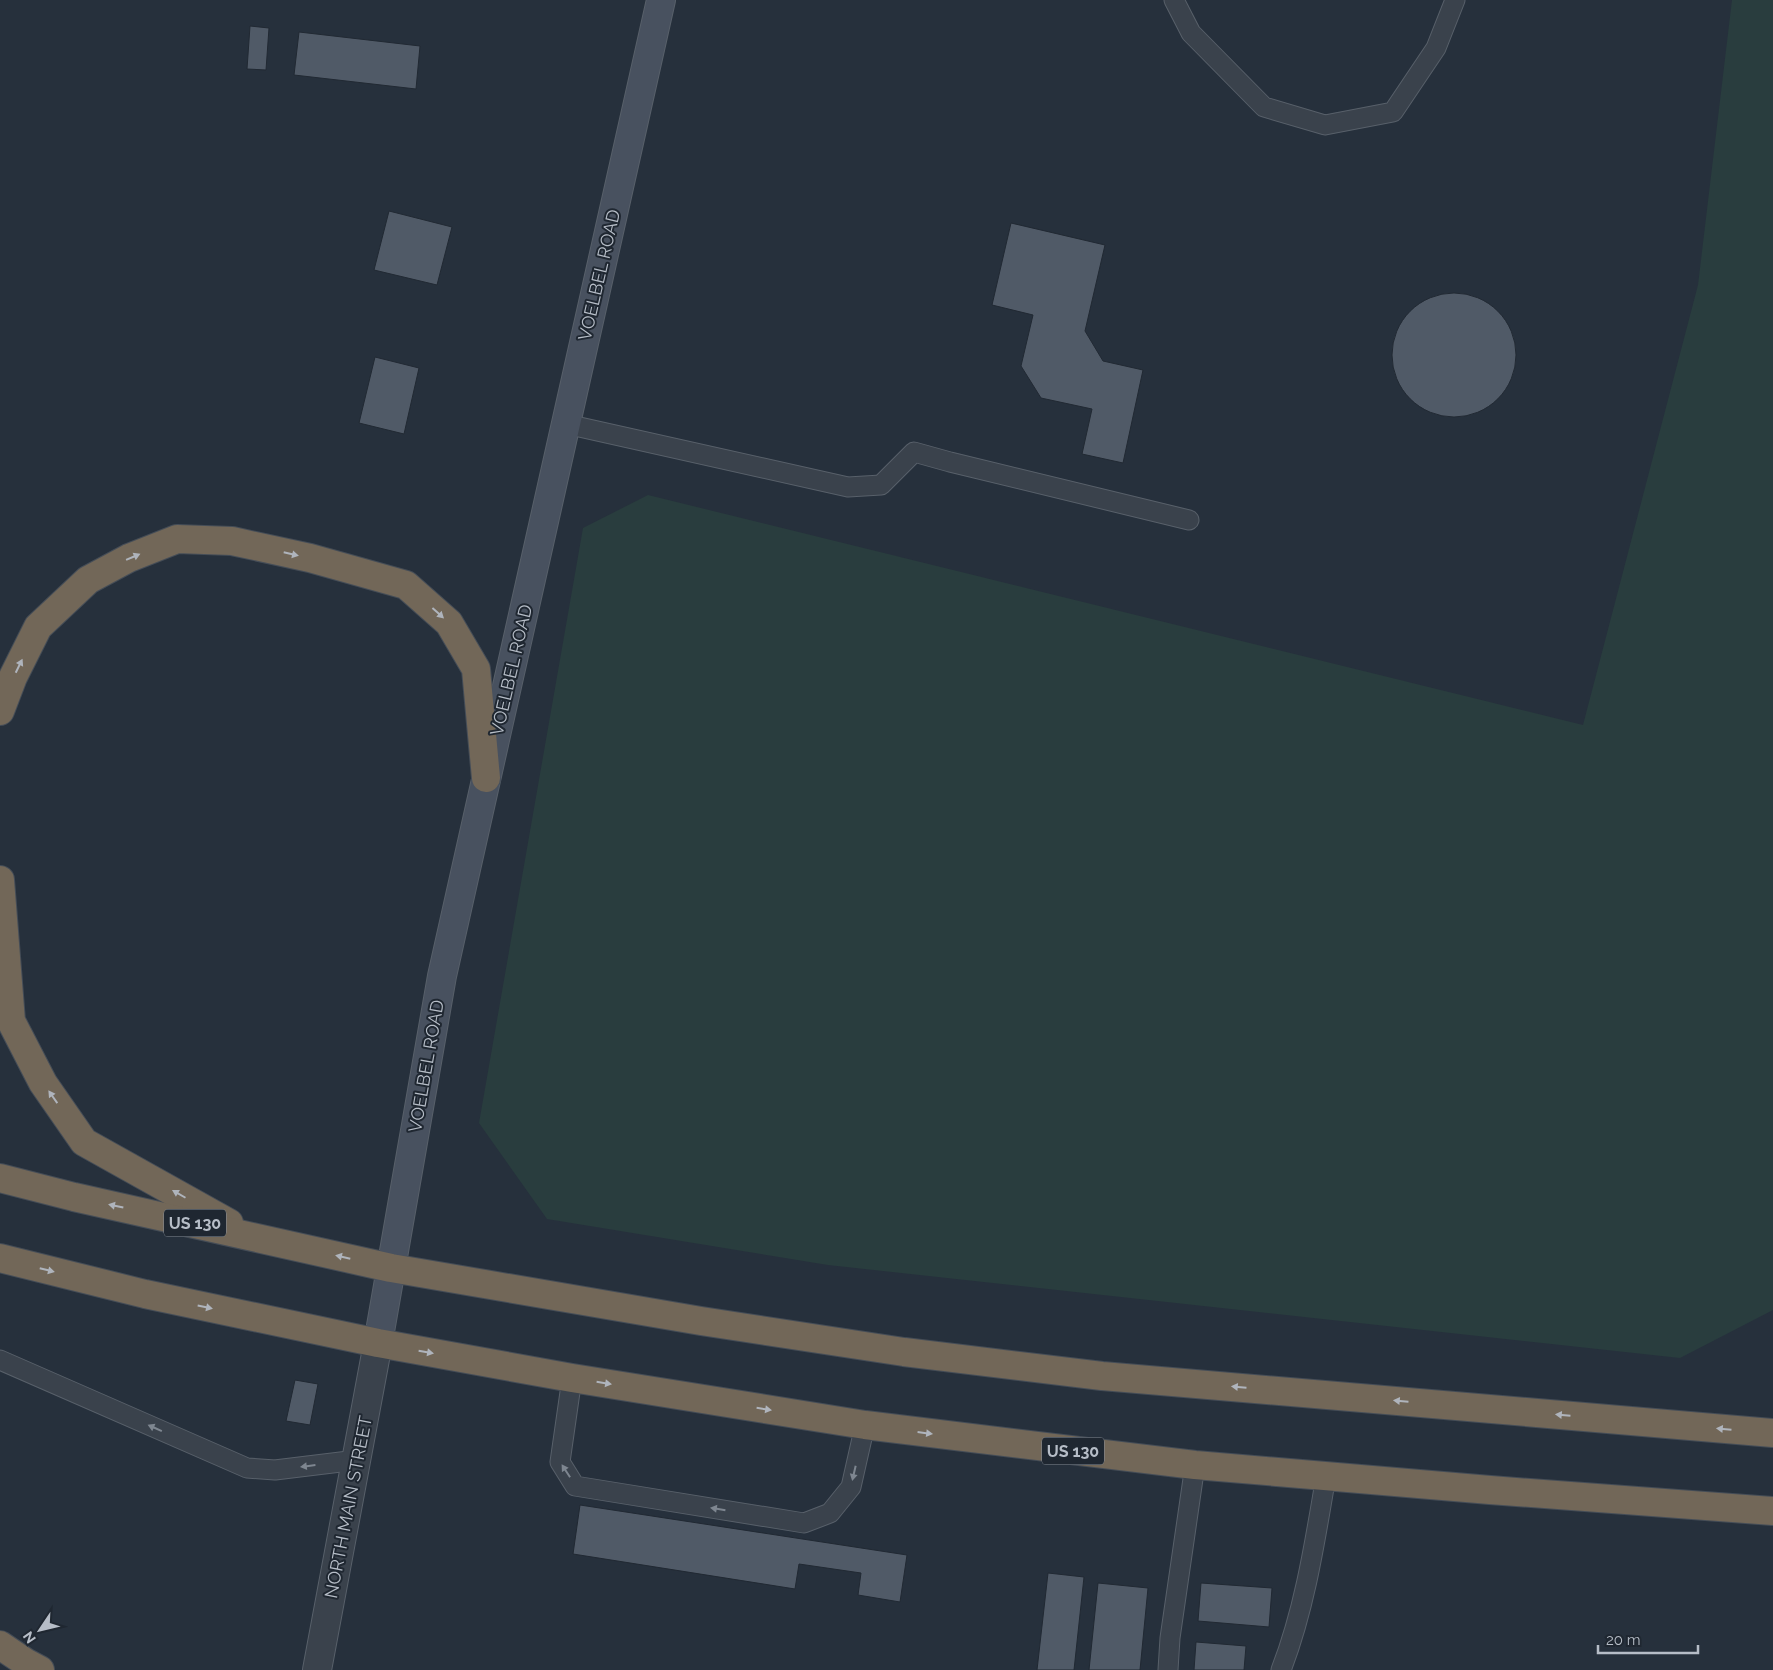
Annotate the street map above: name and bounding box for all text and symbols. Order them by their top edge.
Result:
street label: VOELBEL ROAD [574,207,624,343]
one-way arrow [283,550,298,558]
one-way arrow [126,552,140,560]
street label: VOELBEL ROAD [486,602,536,738]
one-way arrow [432,607,444,619]
one-way arrow [15,659,23,673]
street label: VOELBEL ROAD [404,998,448,1134]
one-way arrow [48,1091,58,1104]
one-way arrow [172,1190,186,1199]
one-way arrow [109,1202,124,1210]
road number: US 130 [164,1210,226,1236]
one-way arrow [336,1253,351,1261]
one-way arrow [40,1266,55,1274]
one-way arrow [198,1303,213,1311]
one-way arrow [419,1348,435,1356]
one-way arrow [596,1379,612,1387]
one-way arrow [1230,1383,1246,1391]
one-way arrow [1392,1397,1408,1405]
one-way arrow [756,1405,772,1413]
one-way arrow [1554,1411,1570,1419]
street label: NORTH MAIN STREET [320,1414,376,1600]
one-way arrow [148,1423,162,1431]
one-way arrow [1716,1425,1732,1433]
one-way arrow [917,1429,933,1437]
road number: US 130 [1042,1438,1104,1464]
one-way arrow [300,1462,316,1470]
one-way arrow [561,1465,570,1478]
one-way arrow [850,1465,858,1480]
one-way arrow [710,1505,726,1513]
north arrow [15,1605,65,1655]
scale bar [1598,1622,1698,1654]
text: N [20,1628,39,1646]
text: 20 m [1606,1631,1641,1649]

